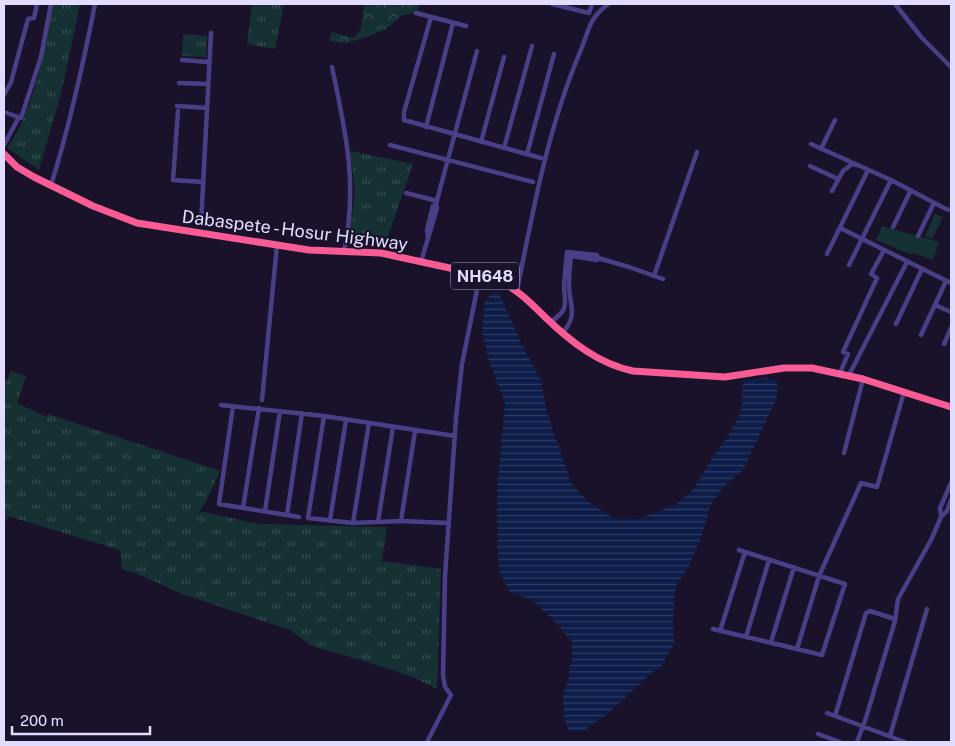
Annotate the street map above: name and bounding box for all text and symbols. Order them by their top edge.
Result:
street label: Dabaspete - Hosur Highway [181,206,410,254]
road number: NH648 [451,262,519,290]
scale bar [12,704,150,736]
text: 200 m [20,712,64,729]

